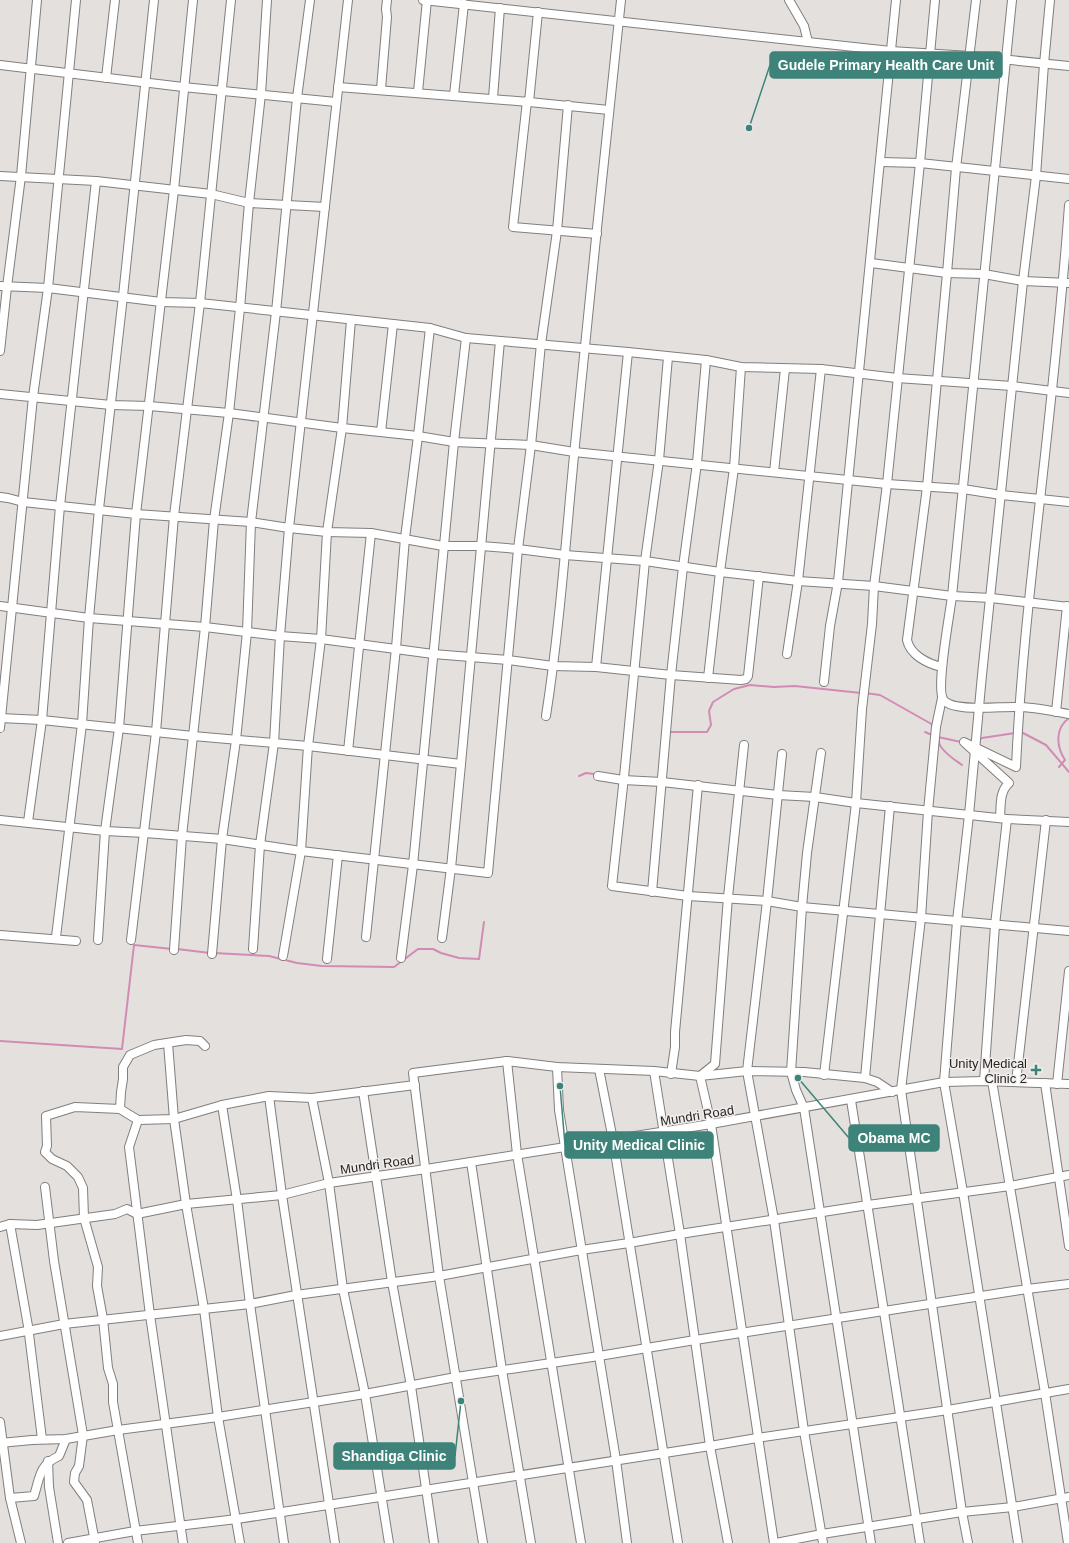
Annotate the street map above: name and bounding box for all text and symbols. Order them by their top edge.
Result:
callout: Gudele Primary Health Care Unit [770,52,1002,78]
text: Gudele Primary Health Care Unit [778,57,994,73]
place label: Unity Medical Clinic 2 [949,1056,1027,1086]
marker: Unity Medical Clinic 2 [1030,1064,1042,1076]
street label: Mundri Road [659,1102,735,1129]
callout: Obama MC [849,1125,939,1151]
text: Obama MC [857,1130,931,1146]
callout: Unity Medical Clinic [565,1132,713,1158]
text: Unity Medical Clinic [573,1137,705,1153]
street label: Mundri Road [339,1152,415,1177]
callout: Shandiga Clinic [334,1443,455,1469]
text: Shandiga Clinic [341,1448,447,1464]

